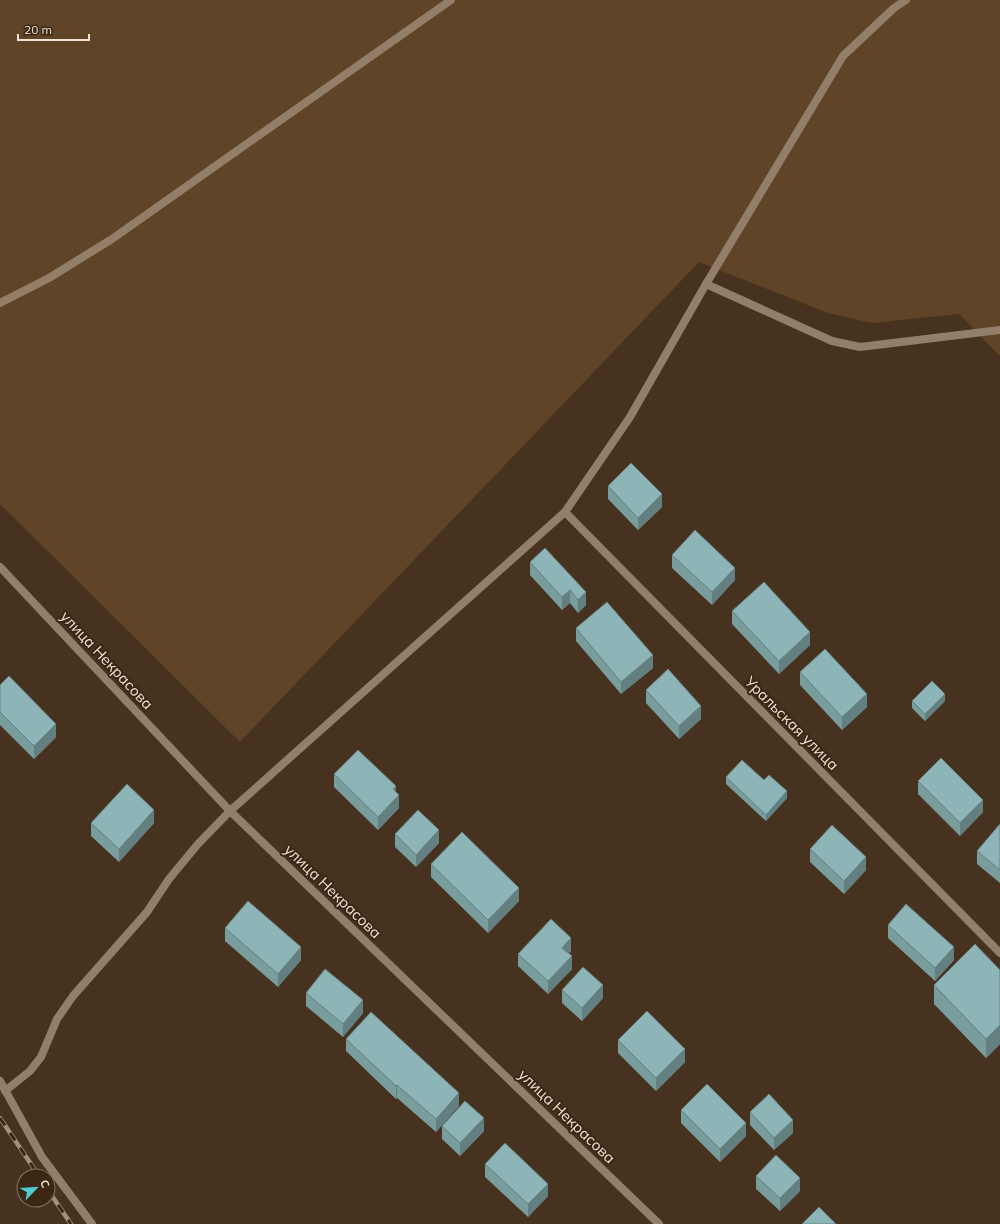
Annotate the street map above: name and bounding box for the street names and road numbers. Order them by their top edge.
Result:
street label: улица Некрасова [57,607,157,713]
street label: Уральская улица [740,671,843,774]
street label: улица Некрасова [281,840,385,942]
street label: улица Некрасова [515,1065,619,1167]

